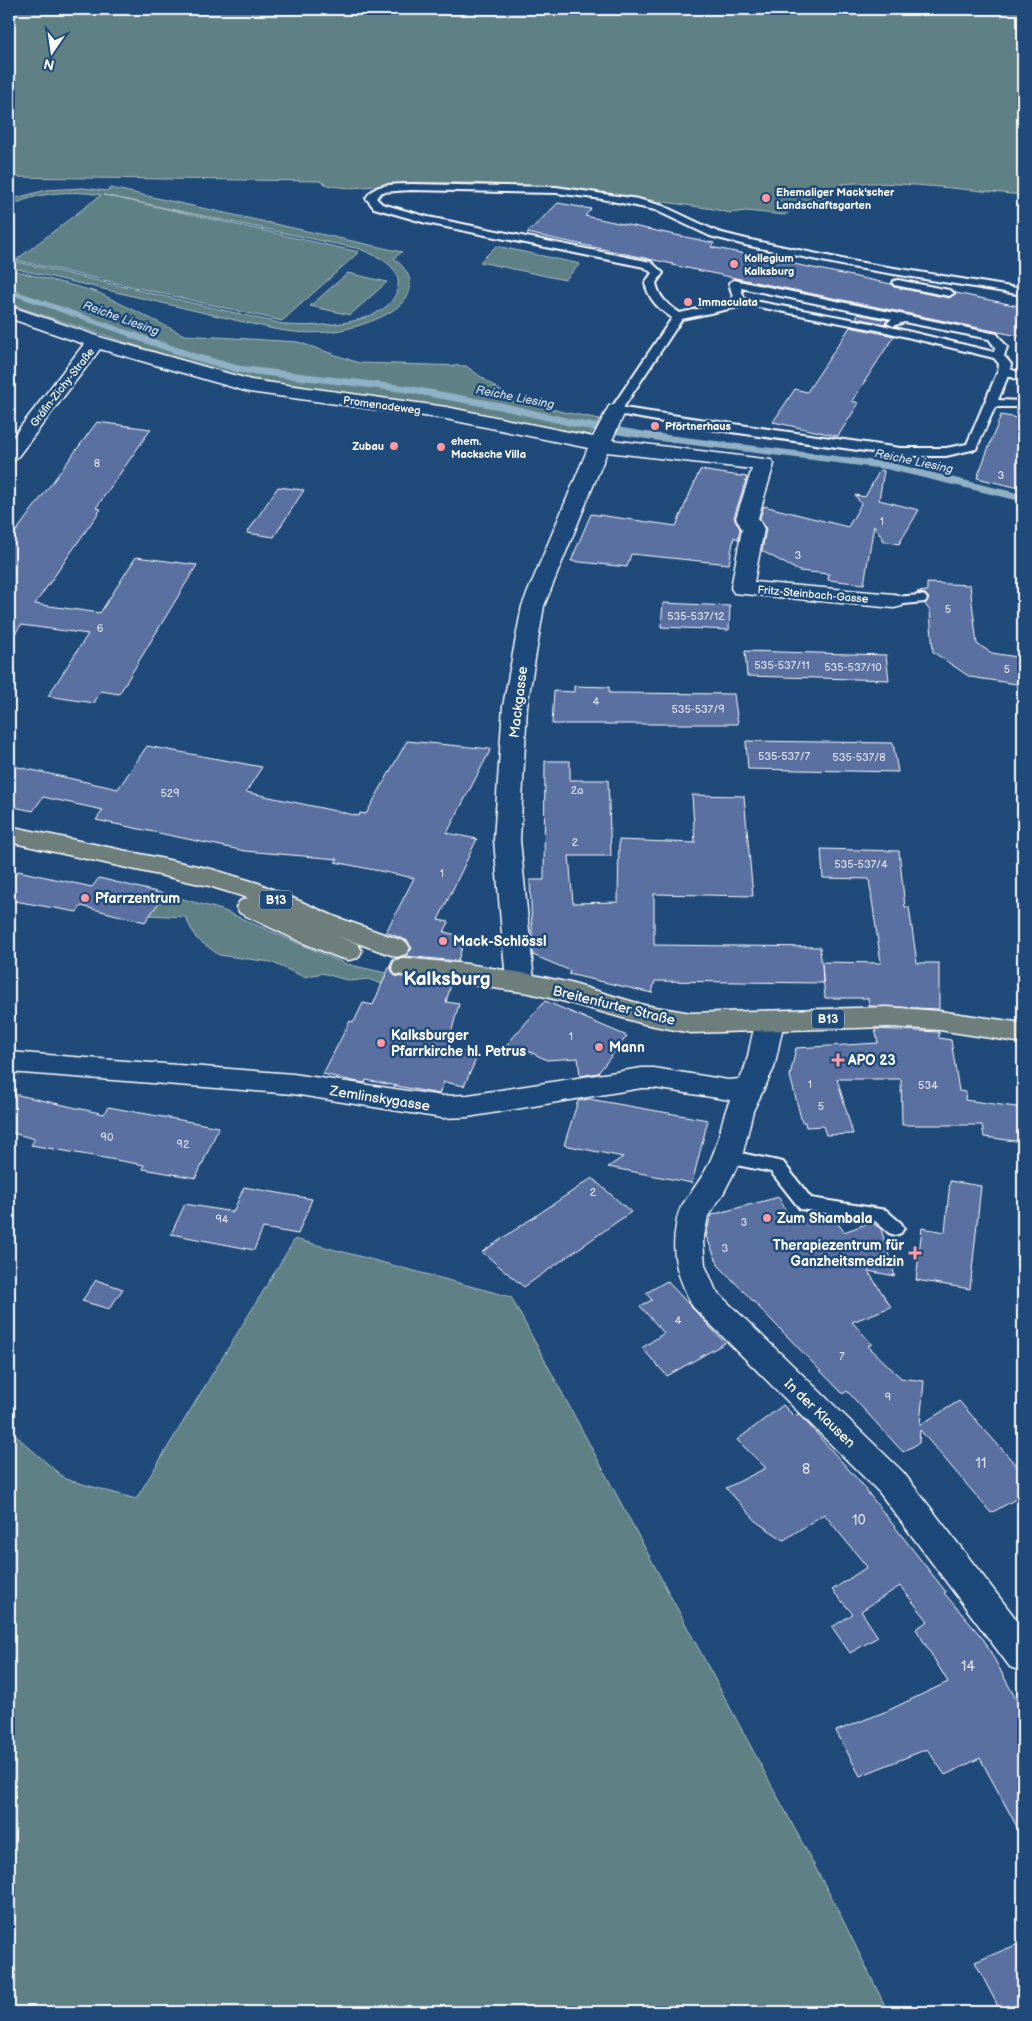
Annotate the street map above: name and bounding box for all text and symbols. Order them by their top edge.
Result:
north arrow [28,28,78,78]
text: N [42,55,56,74]
place label: Ehemaliger Mack'scher Landschaftsgarten [776,186,895,212]
marker: Ehemaliger Mack'scher Landschaftsgarten [760,192,772,204]
place label: Kollegium Kalksburg [744,252,794,278]
marker: Kollegium Kalksburg [728,258,740,270]
marker: Immaculata [682,296,694,308]
place label: Immaculata [698,296,758,309]
water label: Reiche Liesing [81,298,161,339]
street label: Gräfin-Zichy-Straße [28,345,97,429]
water label: Reiche Liesing [474,383,556,412]
street label: Promenadeweg [342,394,421,417]
marker: Pförtnerhaus [649,420,661,432]
place label: Pförtnerhaus [665,420,732,433]
place label: ehem. Macksche Villa [451,435,526,461]
place label: Zubau [352,440,384,453]
marker: Zubau [388,440,400,452]
marker: ehem. Macksche Villa [435,441,447,453]
water label: Reiche Liesing [873,446,955,477]
house number: 8 [94,457,100,470]
house number: 3 [998,469,1005,482]
house number: 1 [880,515,884,528]
house number: 3 [795,549,802,562]
street label: Fritz-Steinbach-Gasse [757,583,869,606]
house number: 5 [945,603,951,616]
house number: 535-537/12 [667,610,725,623]
house number: 6 [97,622,104,635]
house number: 535-537/11 [754,659,810,672]
house number: 535-537/10 [824,661,882,674]
house number: 5 [1004,663,1010,676]
street label: Mackgasse [506,665,531,739]
house number: 4 [593,695,600,708]
house number: 535-537/9 [671,703,725,716]
house number: 535-537/7 [758,750,811,763]
house number: 535-537/8 [832,751,886,764]
house number: 2a [571,784,583,797]
house number: 529 [160,787,180,800]
house number: 2 [572,836,579,849]
house number: 535-537/4 [834,858,888,871]
house number: 1 [440,867,444,880]
place label: Pfarrzentrum [95,890,180,907]
road number: B13 [260,890,292,910]
marker: Pfarrzentrum [79,892,91,904]
place label: Mack-Schlössl [453,933,546,950]
marker: Mack-Schlössl [437,935,449,947]
district label: Kalksburg [404,968,490,991]
street label: Breitenfurter Straße [551,982,677,1029]
road number: B13 [812,1010,844,1028]
place label: Kalksburger Pfarrkirche hl. Petrus [391,1027,526,1060]
house number: 1 [569,1030,573,1043]
marker: Kalksburger Pfarrkirche hl. Petrus [375,1037,387,1049]
place label: Mann [609,1039,645,1056]
marker: Mann [593,1041,605,1053]
place label: APO 23 [847,1052,896,1069]
marker: APO 23 [832,1054,844,1066]
house number: 1 [808,1078,812,1091]
house number: 534 [918,1079,938,1092]
street label: Zemlinskygasse [328,1082,431,1115]
house number: 5 [818,1100,824,1113]
house number: 90 [101,1131,114,1144]
house number: 92 [177,1138,190,1151]
house number: 2 [590,1186,597,1199]
place label: Zum Shambala [777,1210,872,1227]
marker: Zum Shambala [761,1212,773,1224]
house number: 94 [215,1213,229,1226]
house number: 3 [741,1216,748,1229]
place label: Therapiezentrum für Ganzheitsmedizin [773,1237,904,1270]
house number: 3 [722,1242,729,1255]
marker: Therapiezentrum für Ganzheitsmedizin [908,1246,922,1260]
house number: 4 [675,1314,682,1327]
house number: 7 [839,1350,845,1363]
street label: In der Klausen [781,1375,859,1452]
house number: 9 [885,1391,891,1404]
house number: 11 [976,1455,986,1472]
house number: 8 [802,1461,810,1478]
house number: 10 [852,1512,866,1529]
house number: 14 [961,1658,975,1675]

